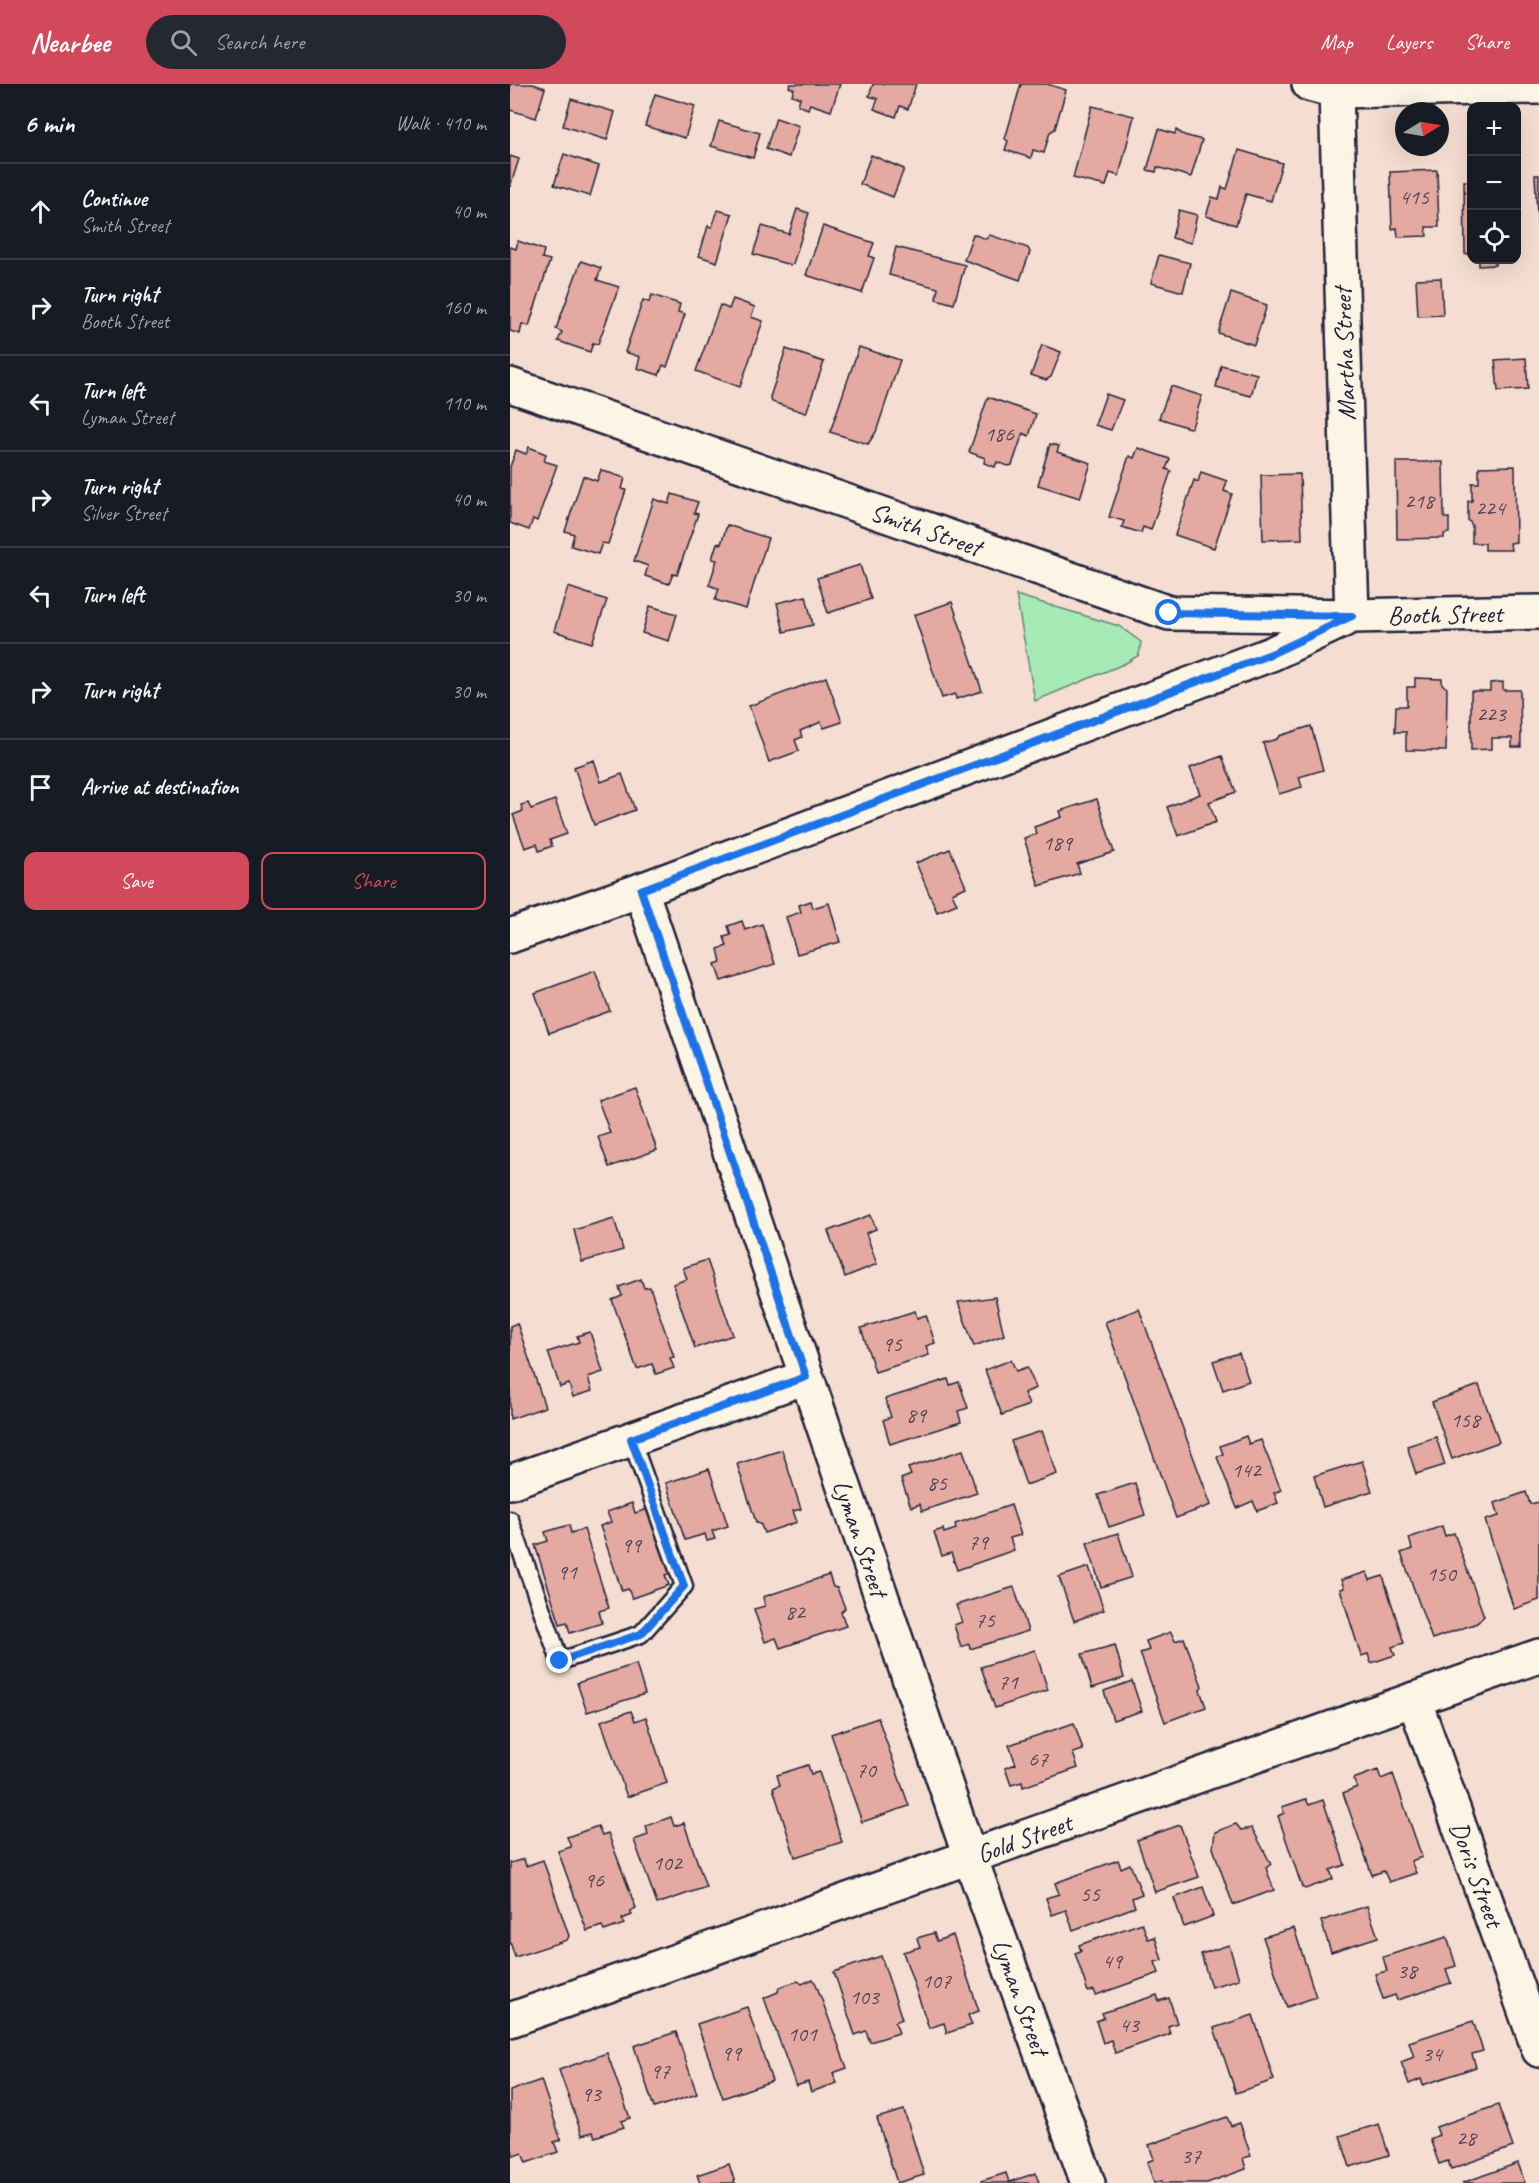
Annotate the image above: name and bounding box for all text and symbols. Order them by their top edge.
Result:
search box [146,15,566,69]
text: Nearbee [30,25,110,60]
icon: search [167,26,200,59]
text: Search here [215,28,304,56]
text: Map [1320,29,1353,55]
text: Layers [1386,29,1432,55]
text: Share [1465,29,1509,55]
north arrow [1395,102,1449,156]
map controls [1467,102,1521,264]
button: + [1467,102,1521,156]
text: 6 min [24,107,74,140]
text: Walk · 410 m [396,111,486,136]
button: − [1467,156,1521,210]
house number: 415 [1399,183,1430,211]
text: Continue [81,185,147,213]
icon: ahead [24,195,57,228]
text: 40 m [452,199,486,224]
button: locate [1467,210,1521,264]
text: Smith Street [81,213,169,238]
text: Turn right [81,281,158,309]
street label: Martha Street [1326,283,1363,421]
icon: right [24,291,57,324]
text: 160 m [443,295,486,320]
text: Booth Street [81,309,169,334]
text: Turn left [81,377,145,405]
icon: left [24,387,57,420]
text: 110 m [443,391,486,416]
text: Lyman Street [81,405,174,430]
house number: 186 [984,420,1015,448]
text: Turn right [81,473,158,501]
icon: right [24,483,57,516]
text: 40 m [452,487,486,512]
house number: 218 [1404,487,1436,515]
house number: 224 [1475,494,1507,522]
street label: Smith Street [866,495,989,565]
text: Silver Street [81,501,167,526]
icon: left [24,579,57,612]
text: Turn left [81,581,145,609]
text: 30 m [452,583,486,608]
street label: Booth Street [1387,597,1505,632]
route start [1155,599,1181,625]
icon: right [24,675,57,708]
text: Turn right [81,677,158,705]
text: 30 m [452,679,486,704]
house number: 223 [1476,700,1508,728]
icon: arrive [24,771,57,804]
text: Arrive at destination [81,773,238,801]
house number: 189 [1042,829,1074,857]
button: Save [24,852,249,910]
button: Share [261,852,486,910]
house number: 95 [882,1330,903,1358]
house number: 89 [906,1401,928,1429]
house number: 158 [1450,1406,1482,1434]
house number: 142 [1231,1456,1263,1484]
house number: 85 [927,1469,948,1497]
street label: Lyman Street [825,1476,897,1604]
house number: 79 [968,1528,990,1556]
house number: 99 [621,1531,643,1559]
house number: 91 [557,1558,578,1586]
house number: 150 [1426,1560,1458,1588]
house number: 82 [785,1598,807,1626]
house number: 75 [975,1606,996,1634]
route end [546,1647,572,1673]
house number: 71 [998,1668,1019,1696]
house number: 67 [1028,1745,1049,1773]
house number: 70 [856,1756,878,1784]
street label: Gold Street [972,1805,1079,1871]
street label: Doris Street [1442,1817,1512,1934]
house number: 102 [652,1849,684,1877]
house number: 96 [584,1866,605,1894]
house number: 55 [1080,1880,1101,1908]
street label: Lyman Street [984,1935,1058,2063]
house number: 49 [1102,1947,1124,1975]
house number: 38 [1397,1957,1419,1985]
house number: 107 [921,1967,952,1995]
house number: 103 [849,1983,881,2011]
house number: 43 [1119,2011,1141,2039]
house number: 101 [787,2020,818,2048]
house number: 99 [721,2039,743,2067]
house number: 34 [1422,2040,1444,2068]
house number: 97 [650,2057,671,2085]
house number: 93 [581,2080,603,2108]
house number: 28 [1456,2124,1478,2152]
house number: 37 [1181,2142,1202,2170]

